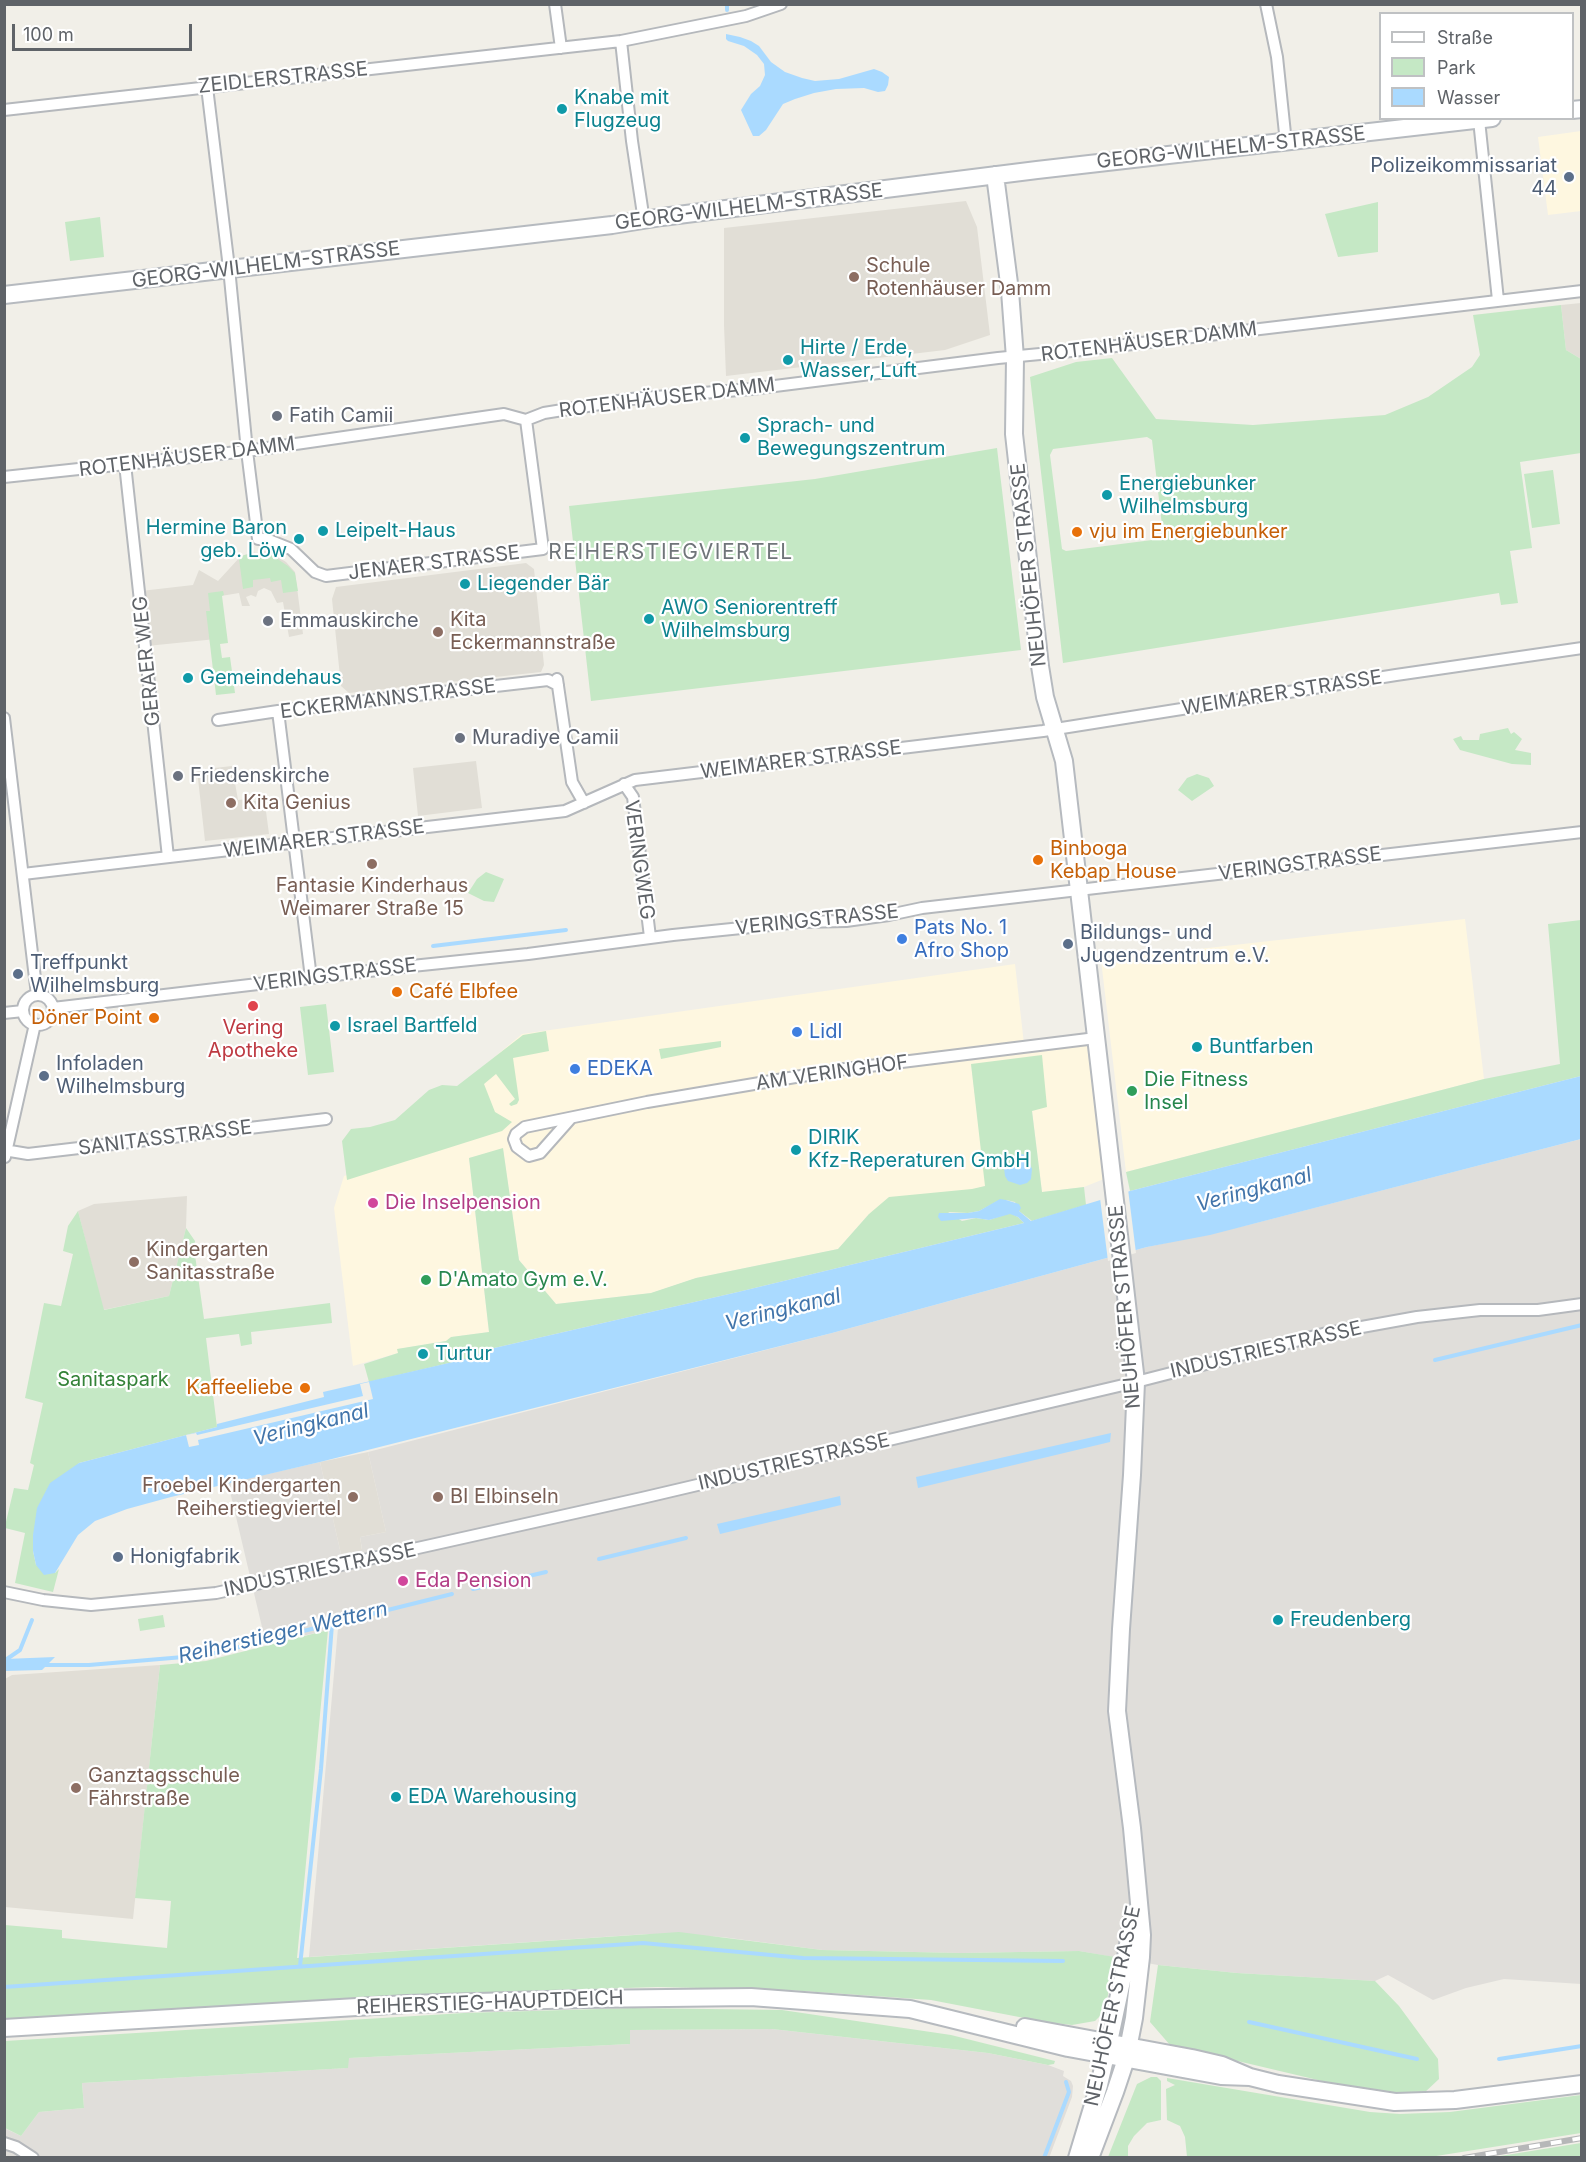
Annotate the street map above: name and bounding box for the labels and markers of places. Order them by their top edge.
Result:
place label: Knabe mit Flugzeug [574,86,669,133]
marker: Knabe mit Flugzeug [555,102,569,116]
place label: Polizeikommissariat 44 [1370,154,1557,201]
marker: Polizeikommissariat 44 [1562,170,1576,184]
place label: Schule Rotenhäuser Damm [866,254,1051,301]
marker: Schule Rotenhäuser Damm [847,270,861,284]
place label: Hirte / Erde, Wasser, Luft [800,336,917,383]
marker: Hirte / Erde, Wasser, Luft [781,353,795,367]
place label: Fatih Camii [289,404,393,428]
marker: Fatih Camii [270,409,284,423]
place label: Sprach- und Bewegungszentrum [757,414,945,461]
marker: Sprach- und Bewegungszentrum [738,431,752,445]
place label: Energiebunker Wilhelmsburg [1119,472,1256,519]
marker: Energiebunker Wilhelmsburg [1100,488,1114,502]
place label: Hermine Baron geb. Löw [146,516,287,563]
place label: Leipelt-Haus [335,519,456,543]
place label: vju im Energiebunker [1089,520,1288,544]
marker: Leipelt-Haus [316,524,330,538]
marker: vju im Energiebunker [1070,525,1084,539]
marker: Hermine Baron geb. Löw [292,532,306,546]
place label: Liegender Bär [477,572,609,596]
marker: Liegender Bär [458,577,472,591]
place label: AWO Seniorentreff Wilhelmsburg [661,596,838,643]
place label: Kita Eckermannstraße [450,608,616,655]
place label: Emmauskirche [280,609,419,633]
marker: AWO Seniorentreff Wilhelmsburg [642,612,656,626]
marker: Emmauskirche [261,614,275,628]
marker: Kita Eckermannstraße [431,625,445,639]
place label: Gemeindehaus [200,666,342,690]
marker: Gemeindehaus [181,671,195,685]
place label: Muradiye Camii [472,726,619,750]
marker: Muradiye Camii [453,731,467,745]
place label: Friedenskirche [190,764,330,788]
marker: Friedenskirche [171,769,185,783]
place label: Kita Genius [243,791,351,815]
marker: Kita Genius [224,796,238,810]
place label: Binboga Kebap House [1050,837,1177,884]
marker: Binboga Kebap House [1031,853,1045,867]
marker: Fantasie Kinderhaus Weimarer Straße 15 [365,857,379,871]
place label: Fantasie Kinderhaus Weimarer Straße 15 [276,874,468,921]
place label: Pats No. 1 Afro Shop [914,916,1009,963]
place label: Bildungs- und Jugendzentrum e.V. [1080,921,1270,968]
marker: Pats No. 1 Afro Shop [895,932,909,946]
marker: Bildungs- und Jugendzentrum e.V. [1061,937,1075,951]
place label: Treffpunkt Wilhelmsburg [30,951,159,998]
marker: Treffpunkt Wilhelmsburg [11,967,25,981]
place label: Café Elbfee [409,980,518,1004]
marker: Café Elbfee [390,985,404,999]
marker: Vering Apotheke [246,999,260,1013]
place label: Döner Point [31,1006,142,1030]
marker: Döner Point [147,1011,161,1025]
place label: Israel Bartfeld [347,1014,478,1038]
place label: Vering Apotheke [208,1016,298,1063]
marker: Israel Bartfeld [328,1019,342,1033]
place label: Lidl [809,1020,842,1044]
marker: Lidl [790,1025,804,1039]
place label: Buntfarben [1209,1035,1314,1059]
marker: Buntfarben [1190,1040,1204,1054]
place label: Infoladen Wilhelmsburg [56,1052,185,1099]
place label: EDEKA [587,1057,653,1081]
marker: EDEKA [568,1062,582,1076]
place label: Die Fitness Insel [1144,1068,1248,1115]
marker: Infoladen Wilhelmsburg [37,1069,51,1083]
marker: Die Fitness Insel [1125,1084,1139,1098]
place label: DIRIK Kfz-Reperaturen GmbH [808,1126,1030,1173]
marker: DIRIK Kfz-Reperaturen GmbH [789,1143,803,1157]
place label: Die Inselpension [385,1191,541,1215]
marker: Die Inselpension [366,1196,380,1210]
place label: Kindergarten Sanitasstraße [146,1238,275,1285]
marker: Kindergarten Sanitasstraße [127,1255,141,1269]
place label: D'Amato Gym e.V. [438,1268,608,1292]
marker: D'Amato Gym e.V. [419,1273,433,1287]
place label: Turtur [435,1342,492,1366]
marker: Turtur [416,1347,430,1361]
place label: Kaffeeliebe [186,1376,293,1400]
marker: Kaffeeliebe [298,1381,312,1395]
place label: Froebel Kindergarten Reiherstiegviertel [142,1474,341,1521]
place label: BI Elbinseln [450,1485,559,1509]
marker: Froebel Kindergarten Reiherstiegviertel [346,1490,360,1504]
marker: BI Elbinseln [431,1490,445,1504]
place label: Honigfabrik [130,1545,240,1569]
marker: Honigfabrik [111,1550,125,1564]
place label: Eda Pension [415,1569,531,1593]
marker: Eda Pension [396,1574,410,1588]
place label: Freudenberg [1290,1608,1411,1632]
marker: Freudenberg [1271,1613,1285,1627]
place label: Ganztagsschule Fährstraße [88,1764,240,1811]
marker: Ganztagsschule Fährstraße [69,1781,83,1795]
place label: EDA Warehousing [408,1785,577,1809]
marker: EDA Warehousing [389,1790,403,1804]

